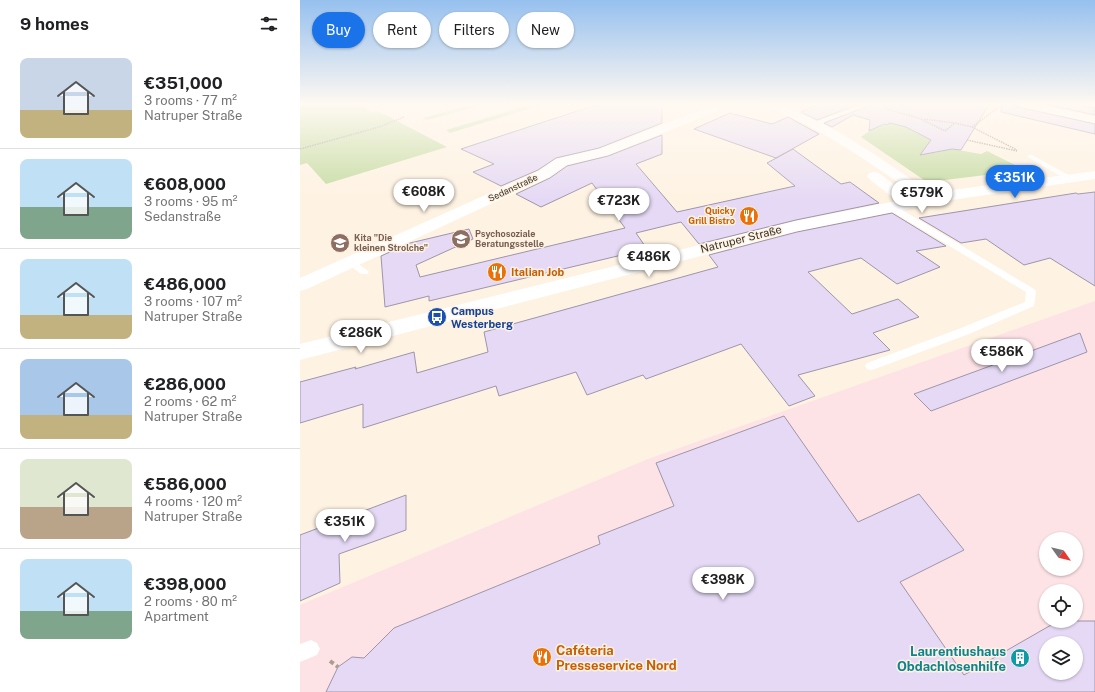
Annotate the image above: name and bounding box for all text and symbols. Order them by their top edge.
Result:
chip: Buy [312,12,365,48]
chip: Rent [373,12,431,48]
chip: Filters [439,12,509,48]
chip: New [517,12,574,48]
icon: filters [258,13,280,35]
text: 9 homes [20,14,89,34]
text: €351,000 [144,73,223,93]
icon: home [52,74,100,122]
text: 3 rooms · 77 m² [144,93,237,108]
text: Natruper Straße [144,108,242,123]
pin: €351K [987,165,1043,199]
text: €351K [995,170,1035,185]
street label: Sedanstraße [486,171,539,204]
text: €608,000 [144,174,226,194]
icon: home [52,175,100,223]
pin: €608K [396,179,452,213]
pin: €579K [894,180,950,214]
text: €608K [402,184,446,199]
text: €579K [900,185,944,200]
pin: €723K [591,188,647,222]
text: €723K [598,193,640,208]
text: 3 rooms · 95 m² [144,194,238,209]
place label: Quicky Grill Bistro [688,205,735,226]
restaurant icon: Quicky Grill Bistro [738,205,760,227]
text: Sedanstraße [144,209,221,224]
street label: Natruper Straße [699,223,783,255]
school or university icon: Psychosoziale Beratungsstelle [450,228,472,250]
place label: Psychosoziale Beratungsstelle [475,228,544,249]
school or university icon: Kita "Die kleinen Strolche" [329,232,351,254]
place label: Kita "Die kleinen Strolche" [354,232,428,253]
pin: €486K [621,244,677,278]
text: €486K [627,249,671,264]
restaurant icon: Italian Job [486,261,508,283]
place label: Italian Job [511,266,565,278]
text: €486,000 [144,274,226,294]
icon: home [52,275,100,323]
text: 3 rooms · 107 m² [144,294,242,309]
place label: Campus Westerberg [451,305,513,330]
bus stop icon: Campus Westerberg [426,306,448,328]
text: Natruper Straße [144,309,242,324]
pin: €286K [333,320,389,354]
text: €286K [339,325,383,340]
pin: €586K [974,339,1030,373]
text: €586K [980,344,1024,359]
text: €286,000 [144,374,226,394]
icon: home [52,375,100,423]
text: 2 rooms · 62 m² [144,394,237,409]
text: Natruper Straße [144,409,242,424]
text: €586,000 [144,474,227,494]
icon: home [52,475,100,523]
text: 4 rooms · 120 m² [144,494,242,509]
text: Natruper Straße [144,509,242,524]
pin: €351K [317,509,373,543]
text: €351K [325,514,365,529]
north arrow [1039,532,1083,576]
map controls [1039,532,1083,680]
pin: €398K [695,567,751,601]
text: €398K [701,572,745,587]
text: €398,000 [144,574,226,594]
icon: home [52,575,100,623]
button: locate [1039,584,1083,628]
text: 2 rooms · 80 m² [144,594,237,609]
text: Apartment [144,609,209,624]
button: layers [1039,636,1083,680]
place label: Caféteria Presseservice Nord [556,643,677,673]
place label: Laurentiushaus Obdachlosenhilfe [897,644,1006,674]
restaurant icon: Caféteria Presseservice Nord [531,646,553,668]
building icon: Laurentiushaus Obdachlosenhilfe [1009,647,1031,669]

